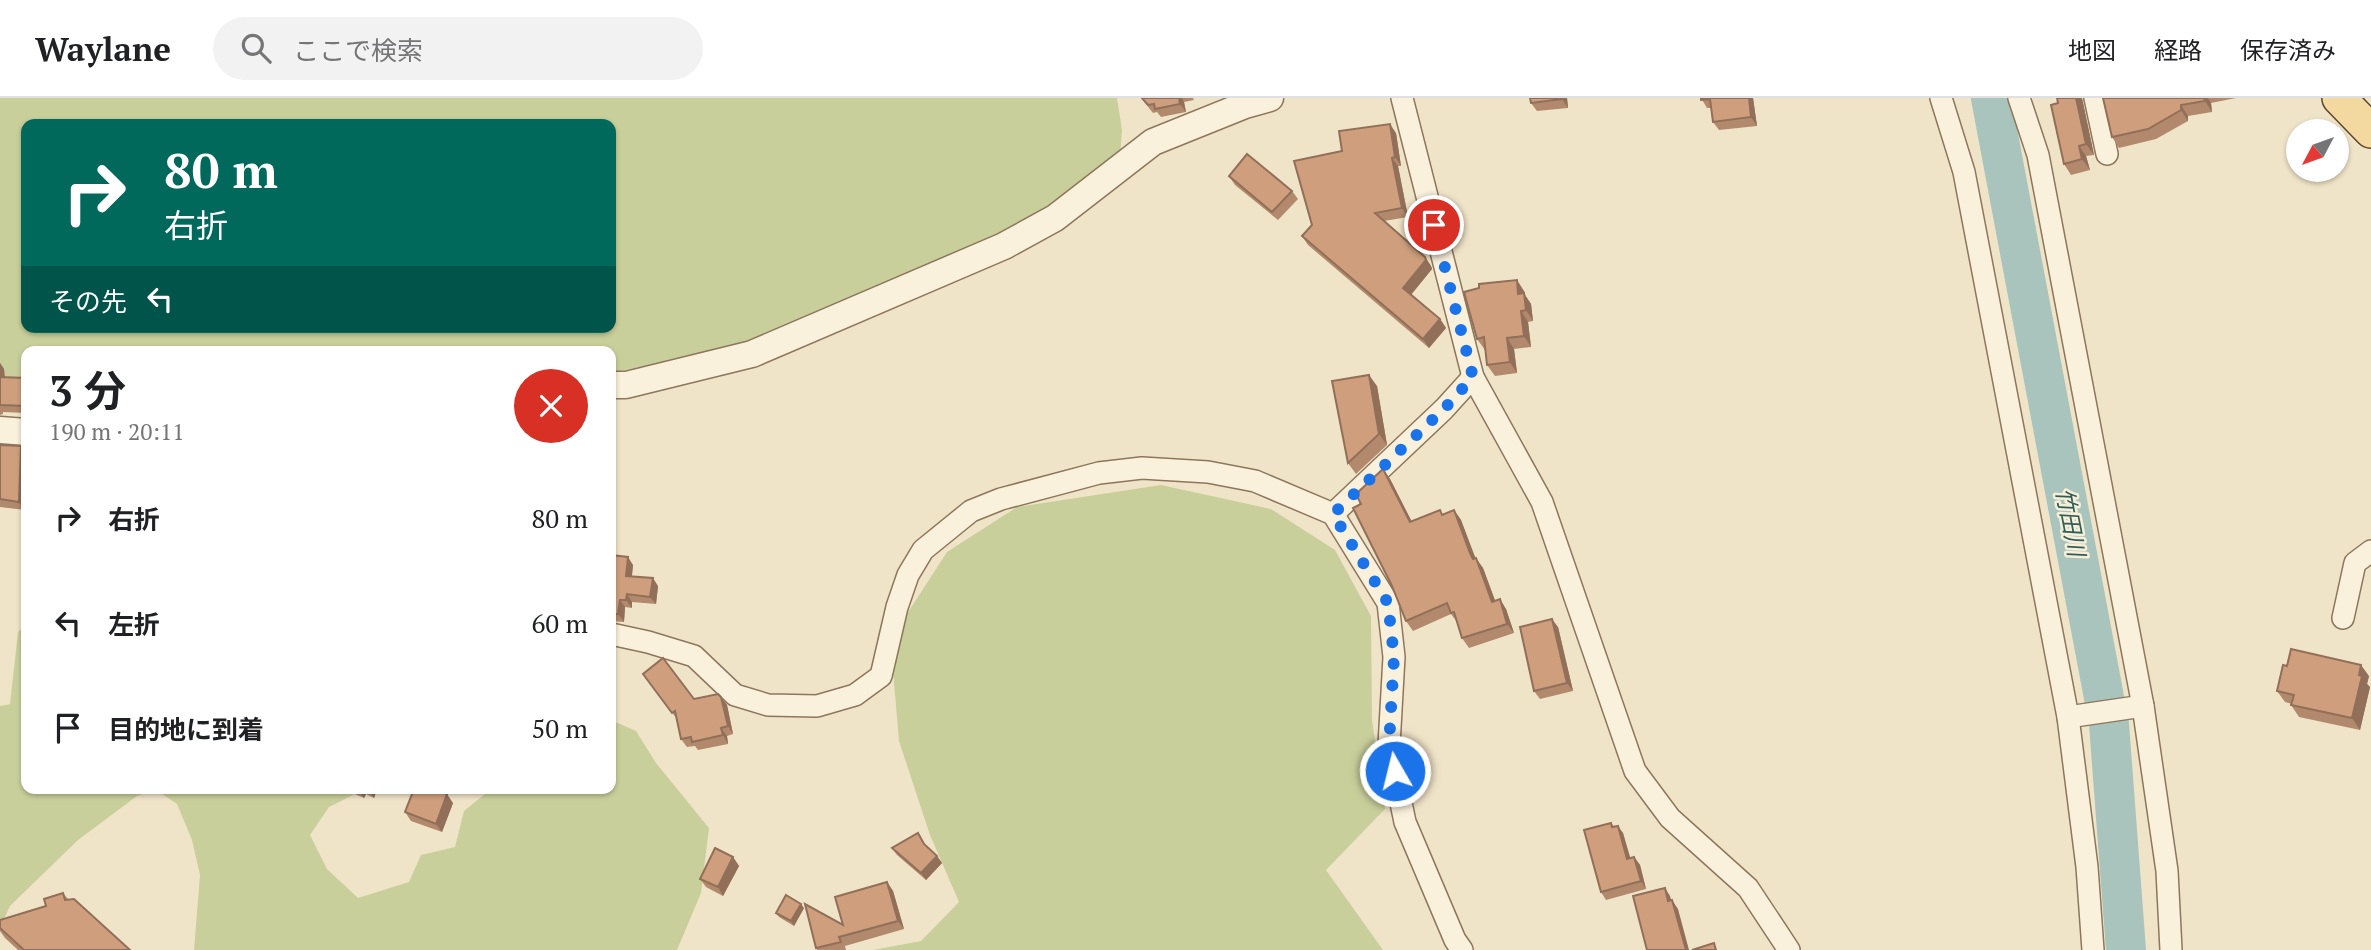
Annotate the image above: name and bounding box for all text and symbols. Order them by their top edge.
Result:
search box [213,17,703,80]
text: Waylane [35,27,171,70]
icon: search [237,29,275,67]
text: ここで検索 [293,33,423,67]
text: 地図 [2068,34,2116,66]
text: 経路 [2154,34,2202,66]
text: 保存済み [2240,34,2336,66]
north arrow [2286,119,2348,182]
map controls [2286,119,2349,182]
text: 80 m [164,137,278,202]
icon: right [49,147,140,238]
pin [1404,195,1464,255]
text: 右折 [164,204,228,246]
icon: arrive [1415,206,1453,244]
icon: left [141,280,179,318]
text: その先 [49,284,127,318]
text: 3 分 [49,362,126,418]
button: close [514,369,588,443]
text: 190 m · 20:11 [49,416,184,447]
water label: 竹田川 [2049,485,2093,562]
icon: right [49,499,87,537]
text: 80 m [532,501,588,535]
text: 右折 [108,502,160,536]
icon: left [49,604,87,642]
text: 60 m [532,606,588,640]
text: 左折 [108,607,160,641]
icon: arrive [49,709,87,747]
text: 50 m [532,711,588,745]
text: 目的地に到着 [108,712,264,746]
position arrow [1358,734,1432,808]

